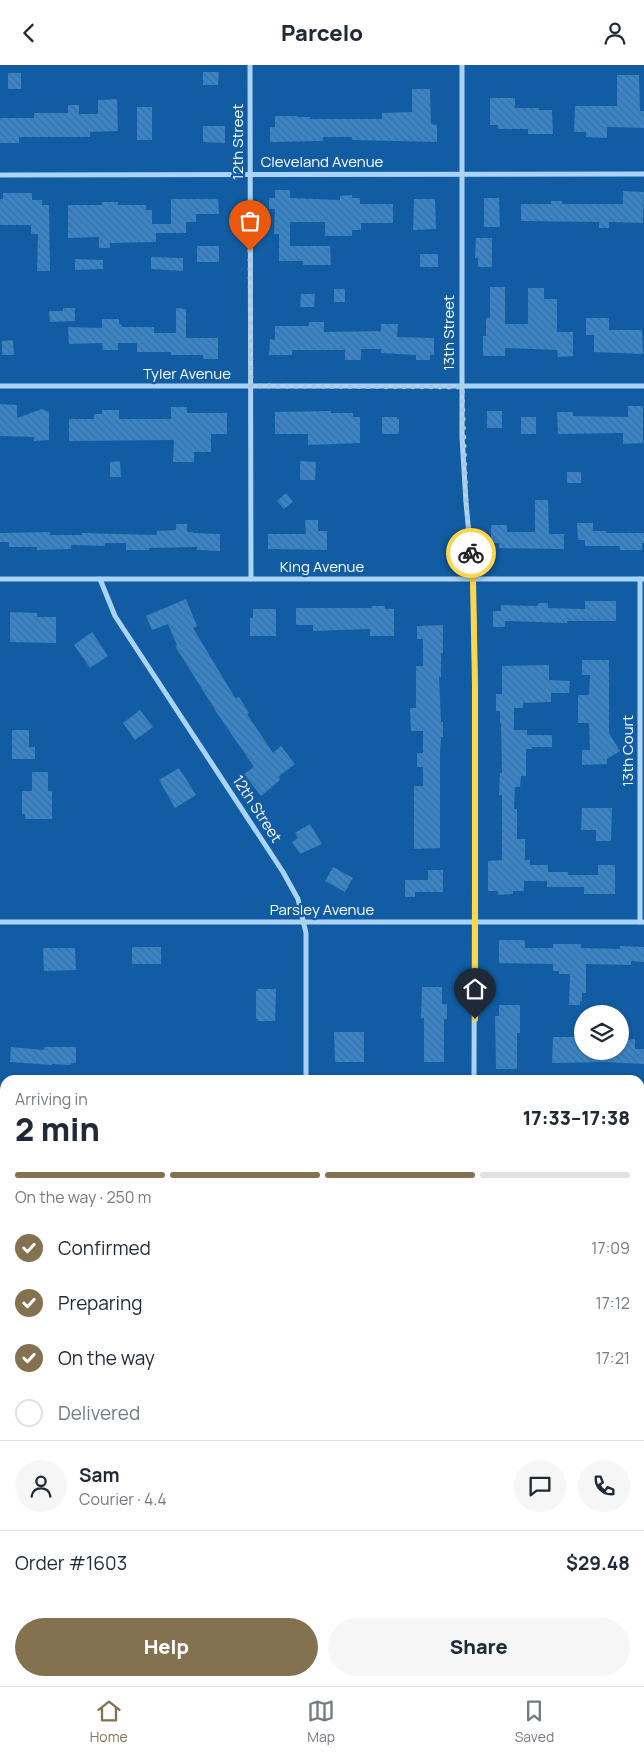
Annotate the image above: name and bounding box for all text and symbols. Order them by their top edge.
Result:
text: Parcelo [281,18,363,48]
icon: back [15,19,43,47]
icon: person [601,19,629,47]
street label: 12th Street [227,104,248,180]
street label: Cleveland Avenue [261,151,384,172]
pin [229,200,271,251]
icon: bag [236,207,264,235]
street label: 13th Street [438,295,459,371]
street label: Tyler Avenue [143,363,231,384]
courier [446,528,496,578]
icon: bike [457,539,485,567]
street label: King Avenue [280,556,365,577]
street label: 13th Court [617,715,638,787]
street label: 12th Street [228,771,287,846]
street label: Parsley Avenue [270,899,374,920]
pin [454,968,496,1019]
icon: home [461,975,489,1003]
map controls [574,1005,629,1060]
button: layers [574,1005,629,1060]
text: Arriving in [15,1088,88,1110]
text: 17:33–17:38 [523,1105,630,1131]
text: 2 min [15,1107,100,1151]
text: On the way · 250 m [15,1186,151,1208]
icon: check [15,1234,43,1262]
text: Confirmed [58,1235,151,1261]
text: 17:09 [591,1237,630,1259]
icon: check [15,1289,43,1317]
text: Preparing [58,1290,143,1316]
text: 17:12 [596,1292,630,1314]
icon: check [15,1344,43,1372]
text: On the way [58,1345,155,1371]
text: 17:21 [596,1347,630,1369]
text: Delivered [58,1400,140,1426]
button: person [15,1460,67,1512]
button: chat [514,1460,566,1512]
button: phone [578,1460,630,1512]
text: Sam [79,1462,120,1488]
text: Courier · 4.4 [79,1488,167,1510]
text: Order #1603 [15,1550,127,1576]
text: $29.48 [566,1550,630,1576]
button: Help [15,1618,318,1676]
button: Share [328,1618,630,1676]
tab: Home [90,1697,128,1746]
tab: Map [307,1697,335,1746]
tab: Saved [515,1697,554,1746]

